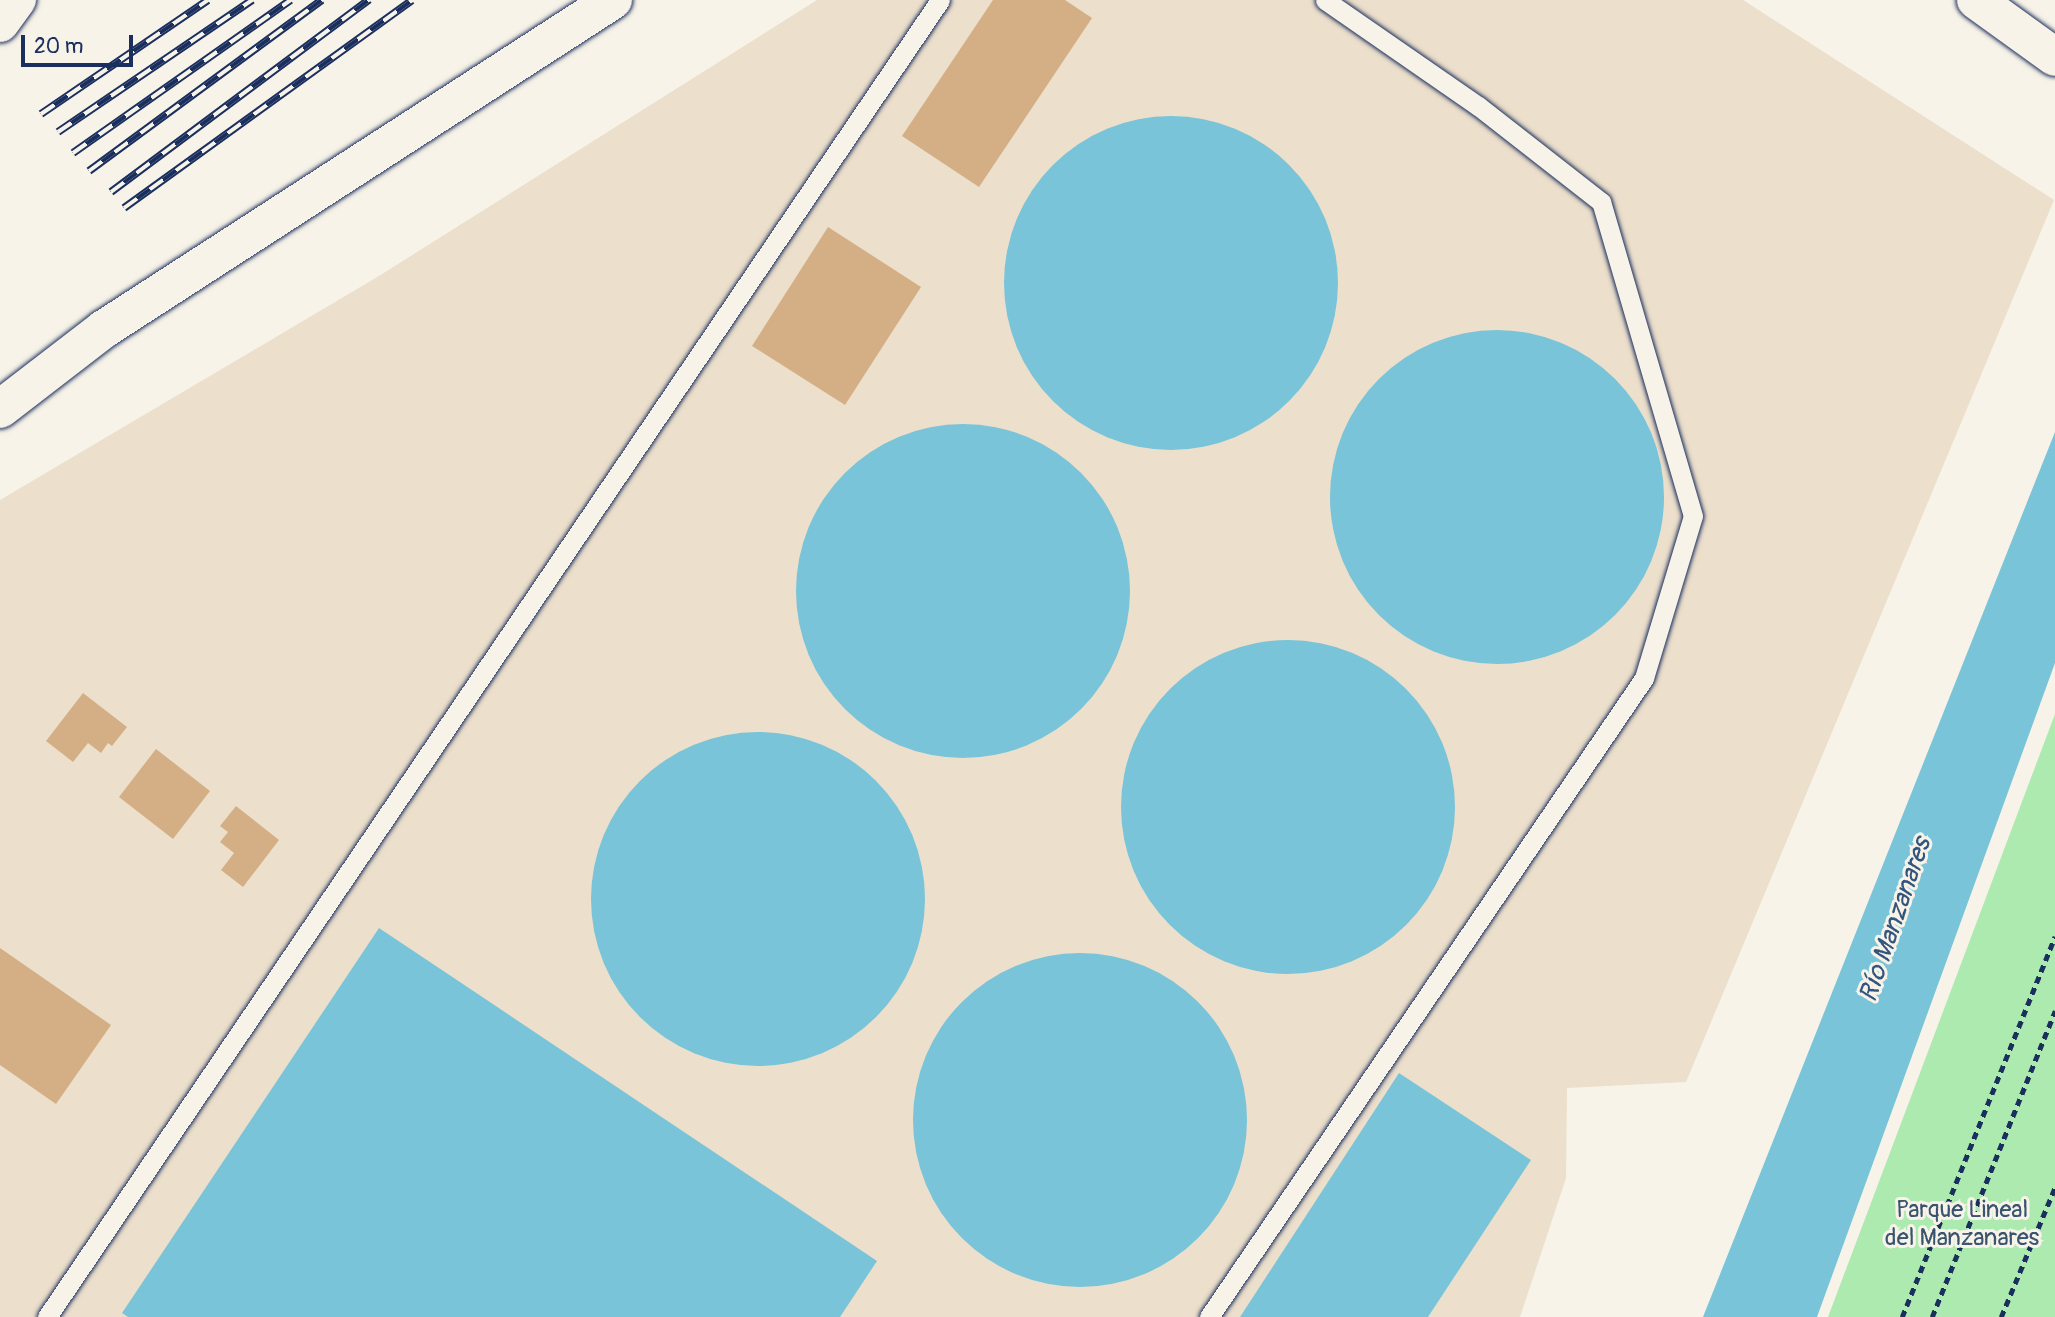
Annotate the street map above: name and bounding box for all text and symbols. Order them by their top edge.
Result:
scale bar [24,21,136,65]
text: 20 m [34,33,83,60]
water label: Río Manzanares [1853,834,1939,1006]
park label: Parque Lineal del Manzanares [1885,1196,2039,1252]

